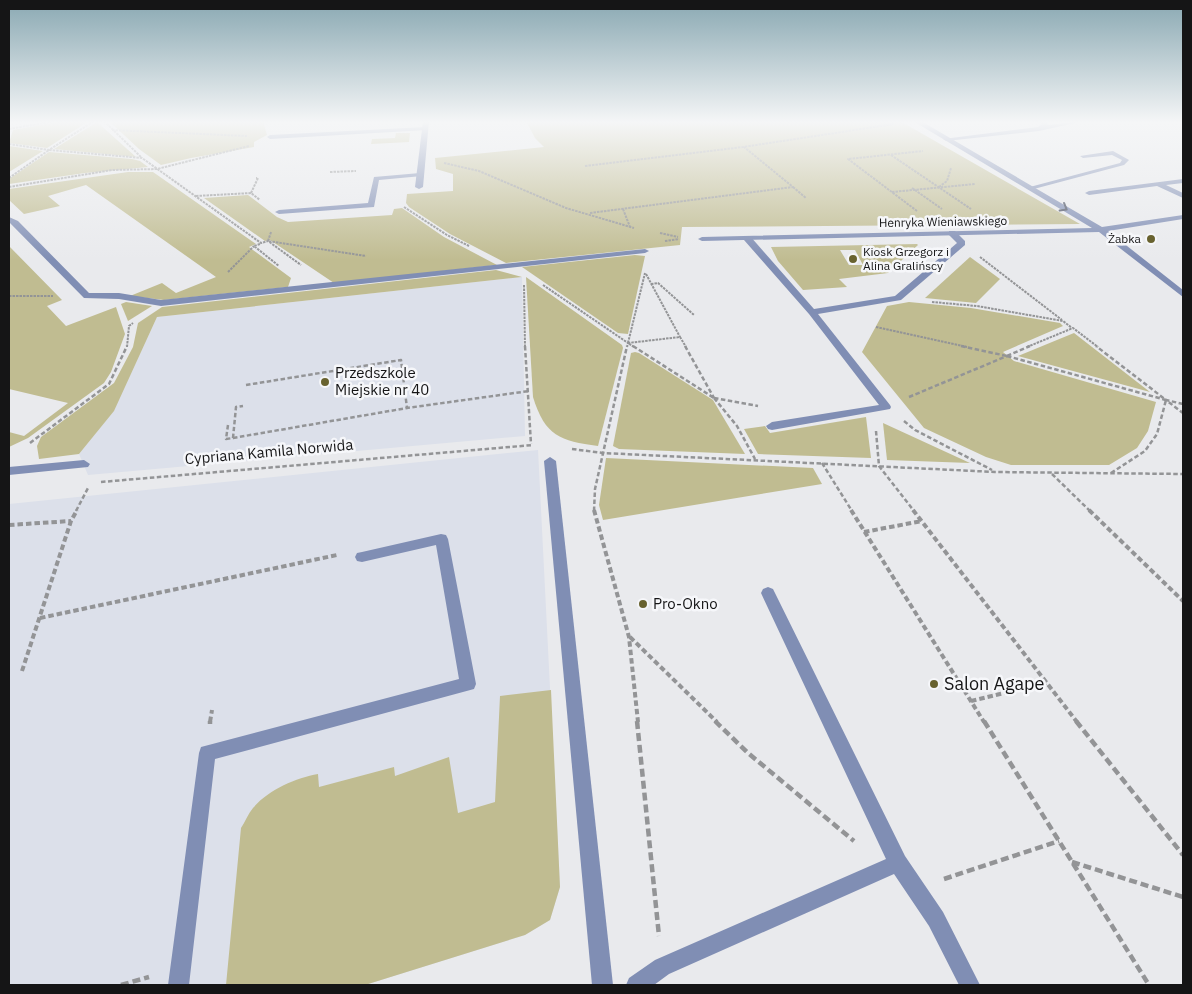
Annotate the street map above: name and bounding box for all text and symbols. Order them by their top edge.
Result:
one-way arrow [1058,201,1067,211]
street label: Henryka Wieniawskiego [879,213,1008,230]
place label: Żabka [1108,231,1142,246]
marker: Żabka [1145,233,1157,245]
place label: Kiosk Grzegorz i Alina Gralińscy [863,244,949,273]
marker: Kiosk Grzegorz i Alina Gralińscy [847,253,859,265]
place label: Przedszkole Miejskie nr 40 [335,363,429,399]
marker: Przedszkole Miejskie nr 40 [319,376,331,388]
street label: Cypriana Kamila Norwida [184,435,354,468]
place label: Pro-Okno [653,594,718,613]
marker: Pro-Okno [637,598,649,610]
place label: Salon Agape [944,672,1045,695]
marker: Salon Agape [928,678,940,690]

